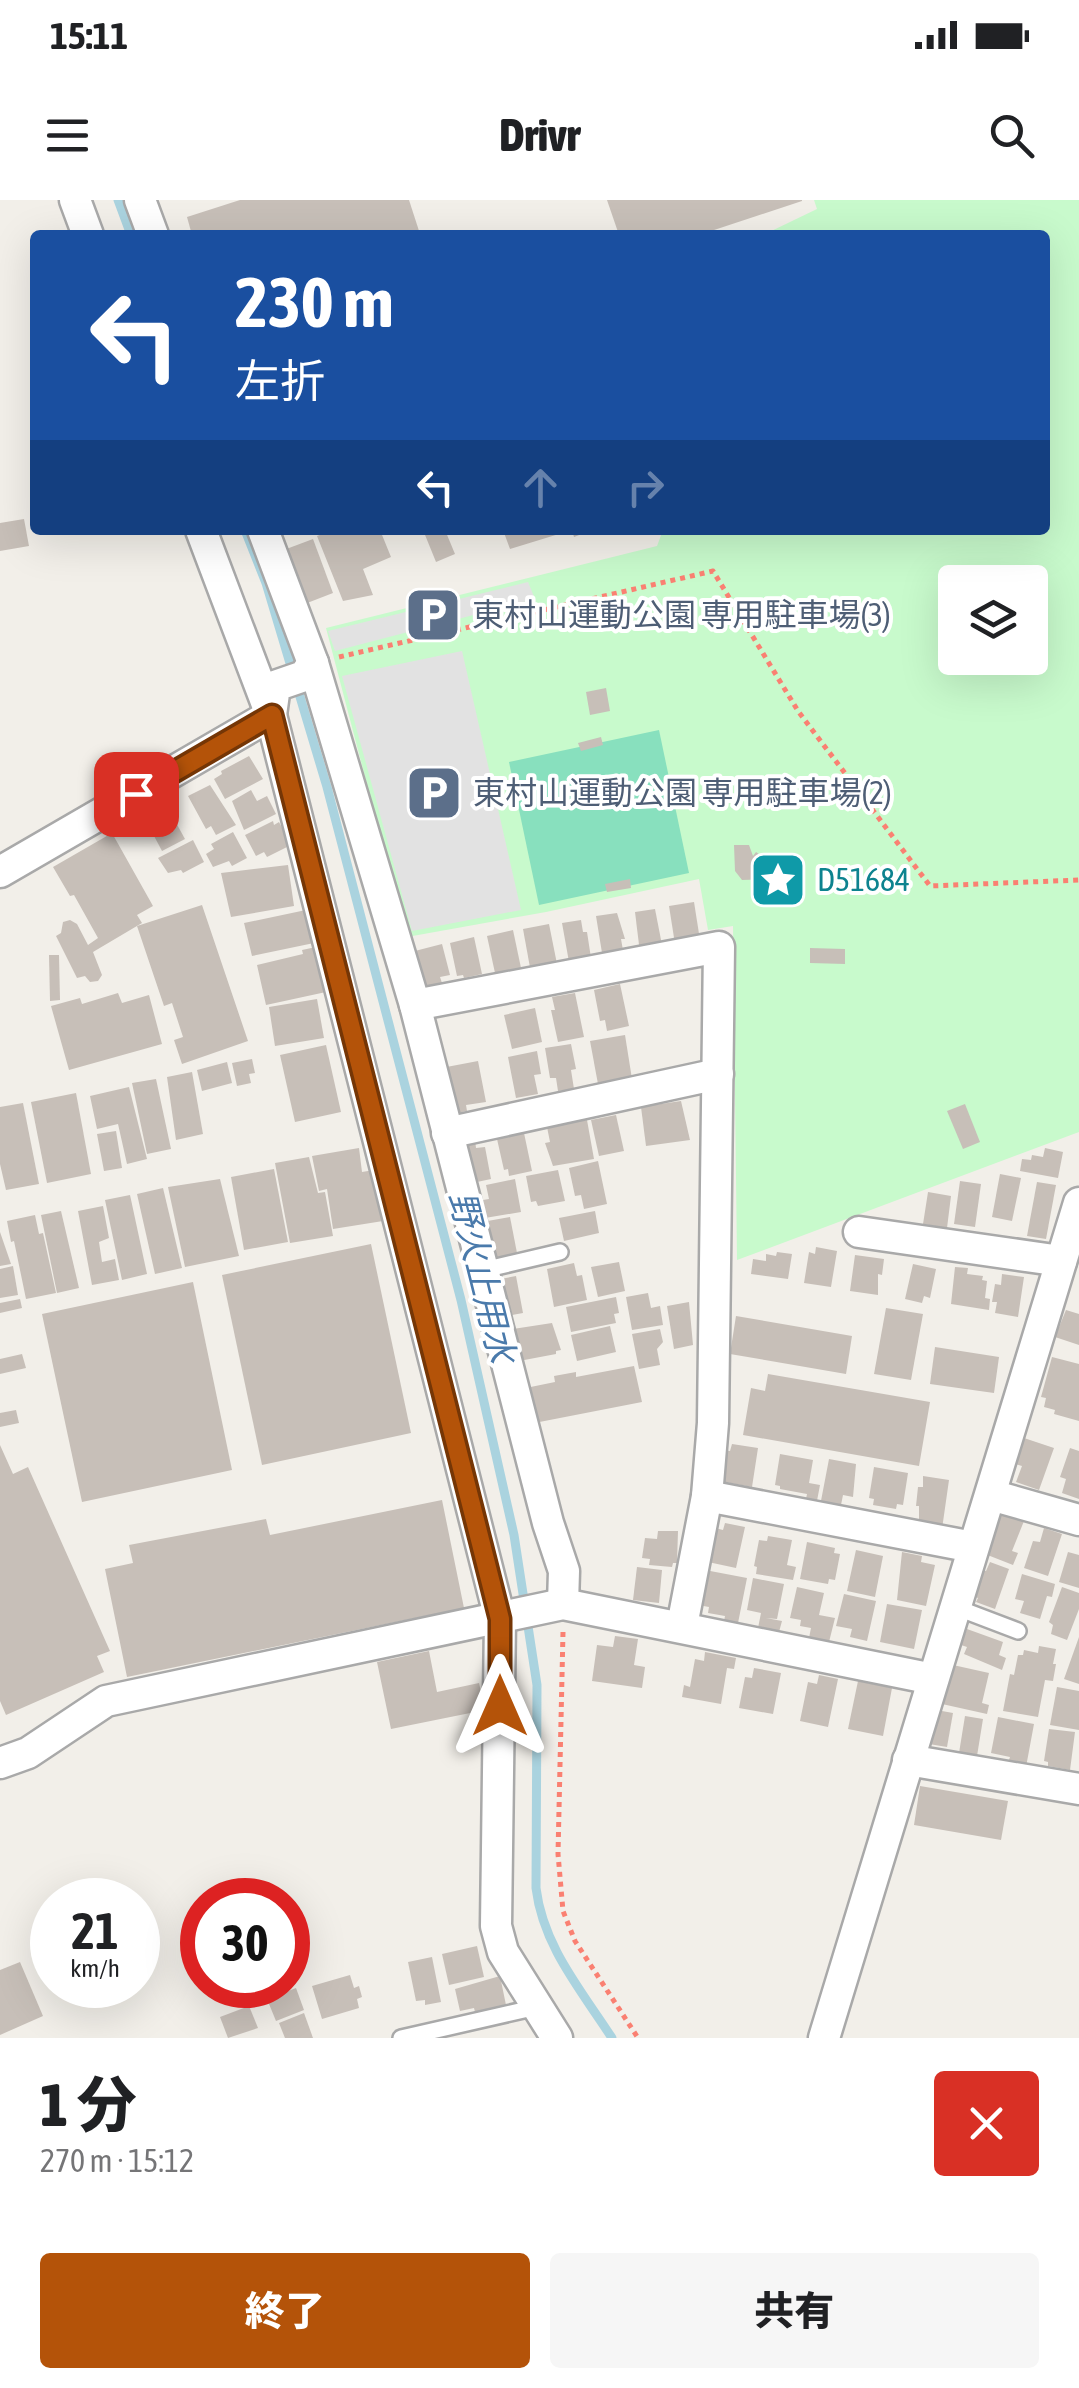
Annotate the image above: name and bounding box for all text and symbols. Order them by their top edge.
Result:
text: 15:11 [50,14,128,57]
icon: menu [40,108,95,163]
icon: search [984,108,1039,163]
text: Drivr [499,109,580,161]
text: 230 m [235,262,394,342]
icon: left [70,270,200,400]
text: 左折 [235,355,325,407]
icon: left [408,460,463,515]
icon: ahead [513,460,568,515]
icon: right [618,460,673,515]
map controls [938,565,1048,675]
button: layers [938,565,1048,675]
parking icon: 東村山運動公園 専用駐車場(3) [403,585,463,645]
place label: 東村山運動公園 専用駐車場(3) [472,596,891,633]
pin [94,752,179,837]
parking icon: 東村山運動公園 専用駐車場(2) [404,763,464,823]
icon: arrive [109,767,164,822]
place label: 東村山運動公園 専用駐車場(2) [473,774,892,811]
place icon: D51684 [748,850,808,910]
place label: D51684 [817,861,910,898]
water label: 野火止用水 [442,1187,525,1370]
position arrow [448,1654,552,1758]
speed limit sign: 30 [180,1878,310,2008]
text: 21 [71,1902,118,1960]
text: km/h [70,1954,120,1982]
text: 1 分 [40,2070,136,2139]
button: close [934,2071,1039,2176]
text: 270 m · 15:12 [40,2142,194,2179]
button: 終了 [40,2253,530,2368]
button: 共有 [550,2253,1039,2368]

